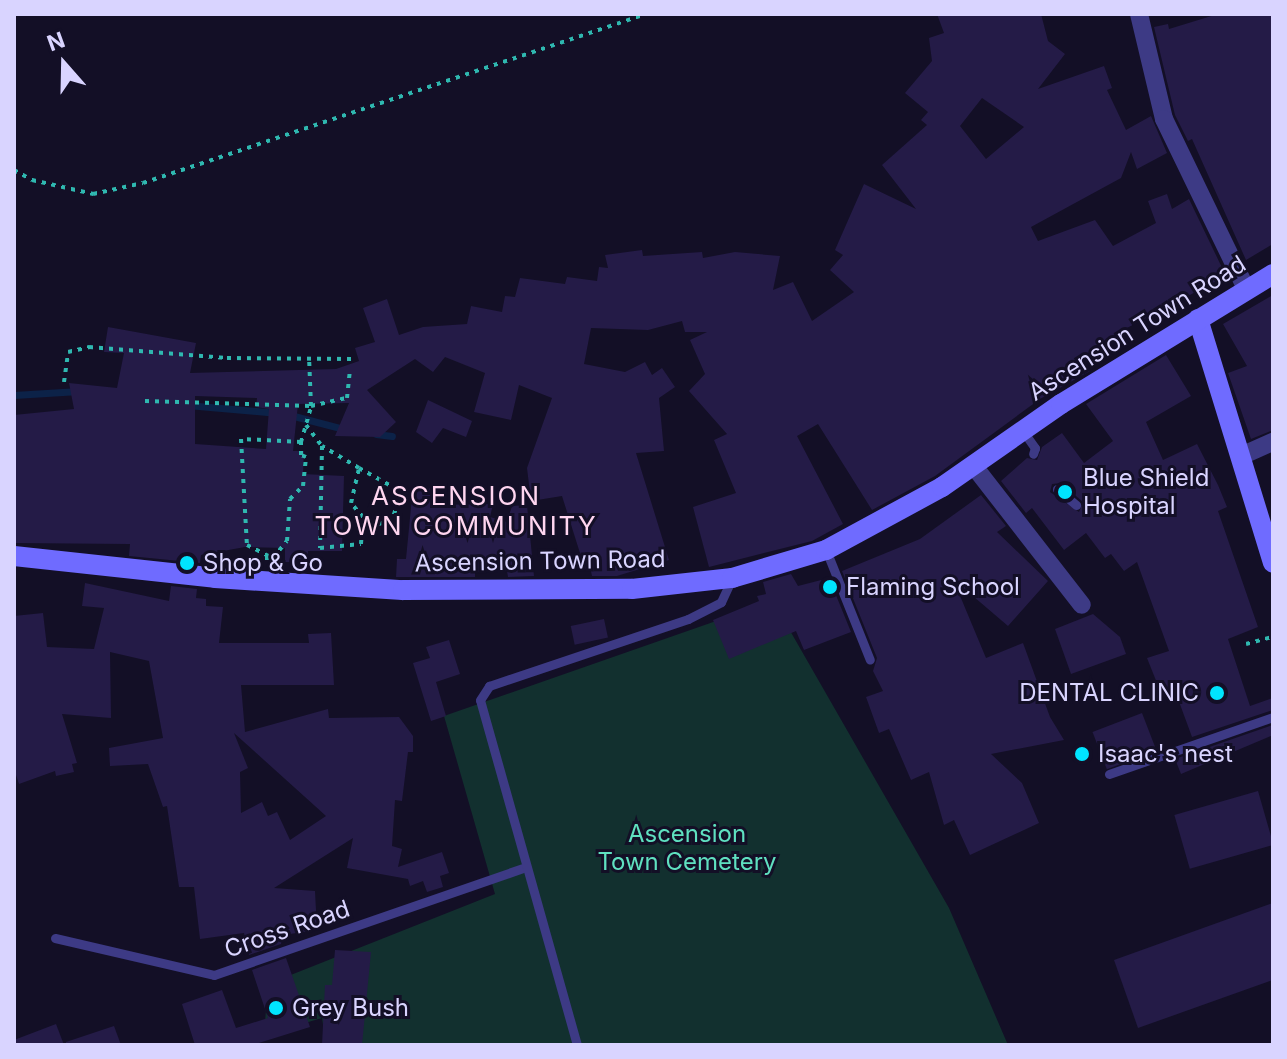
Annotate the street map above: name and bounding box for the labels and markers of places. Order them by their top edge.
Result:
place label: Blue Shield Hospital [1083,464,1209,520]
marker: Blue Shield Hospital [1054,481,1076,503]
place label: Shop & Go [203,549,323,577]
marker: Shop & Go [178,554,196,572]
place label: Flaming School [846,573,1020,601]
marker: Flaming School [821,578,839,596]
place label: DENTAL CLINIC [1019,679,1199,707]
marker: DENTAL CLINIC [1206,682,1228,704]
place label: Isaac's nest [1098,740,1233,768]
marker: Isaac's nest [1073,745,1091,763]
place label: Grey Bush [292,994,409,1022]
marker: Grey Bush [267,999,285,1017]

